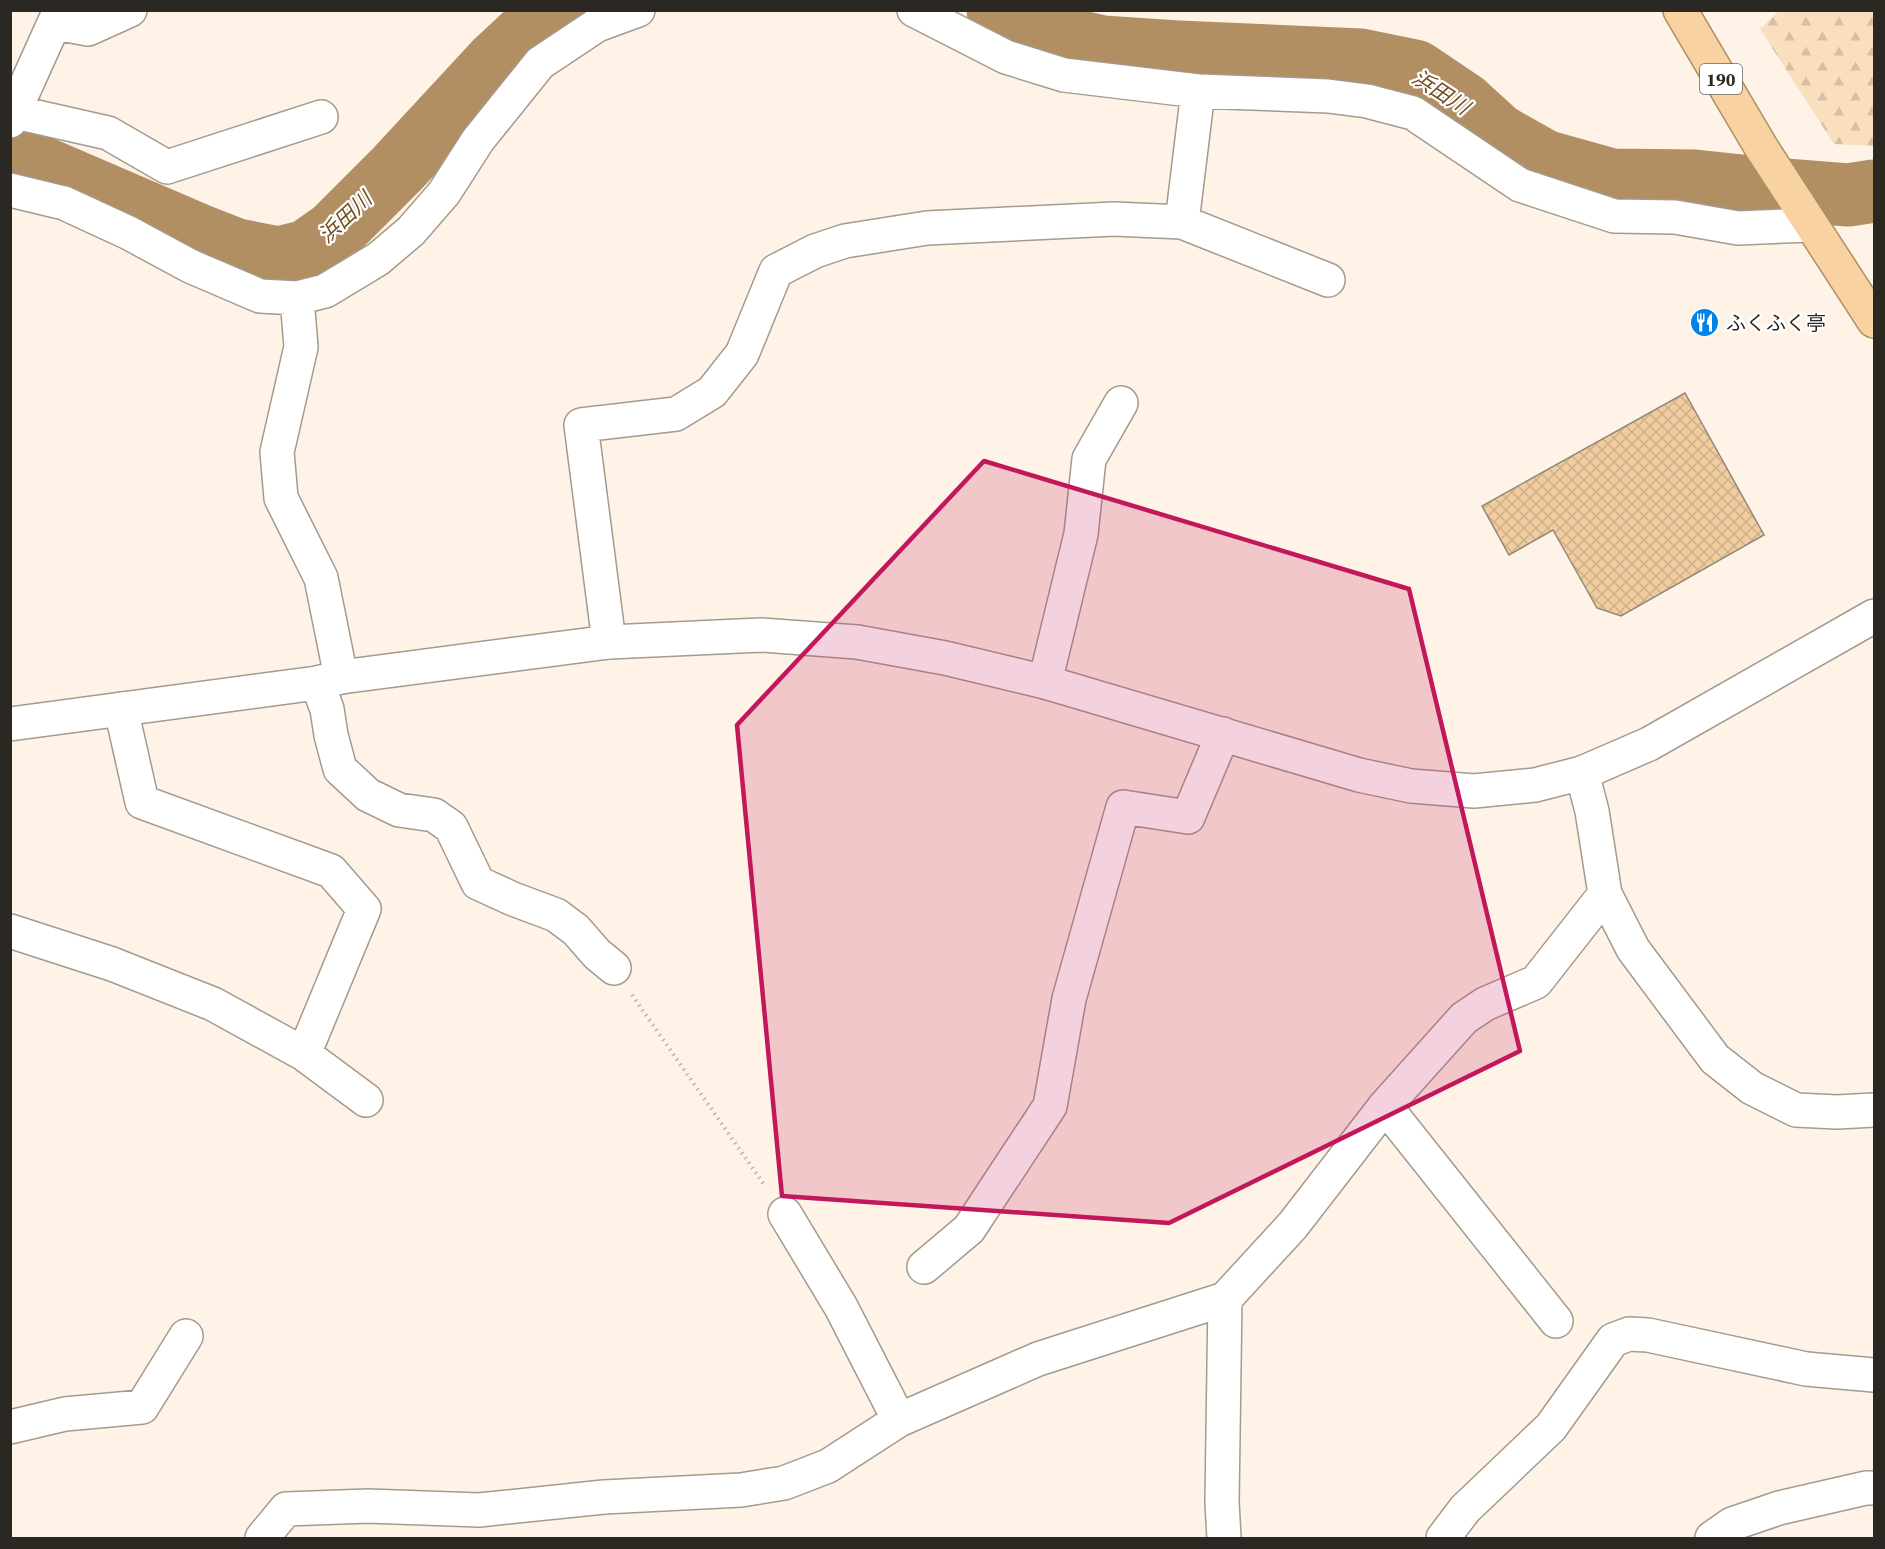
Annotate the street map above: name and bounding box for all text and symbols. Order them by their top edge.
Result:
water label: 浜田川 [1407,63,1477,122]
road number: 190 [1700,64,1742,94]
water label: 浜田川 [312,184,379,249]
restaurant icon: ふくふく亭 [1689,307,1721,339]
place label: ふくふく亭 [1726,309,1826,337]

